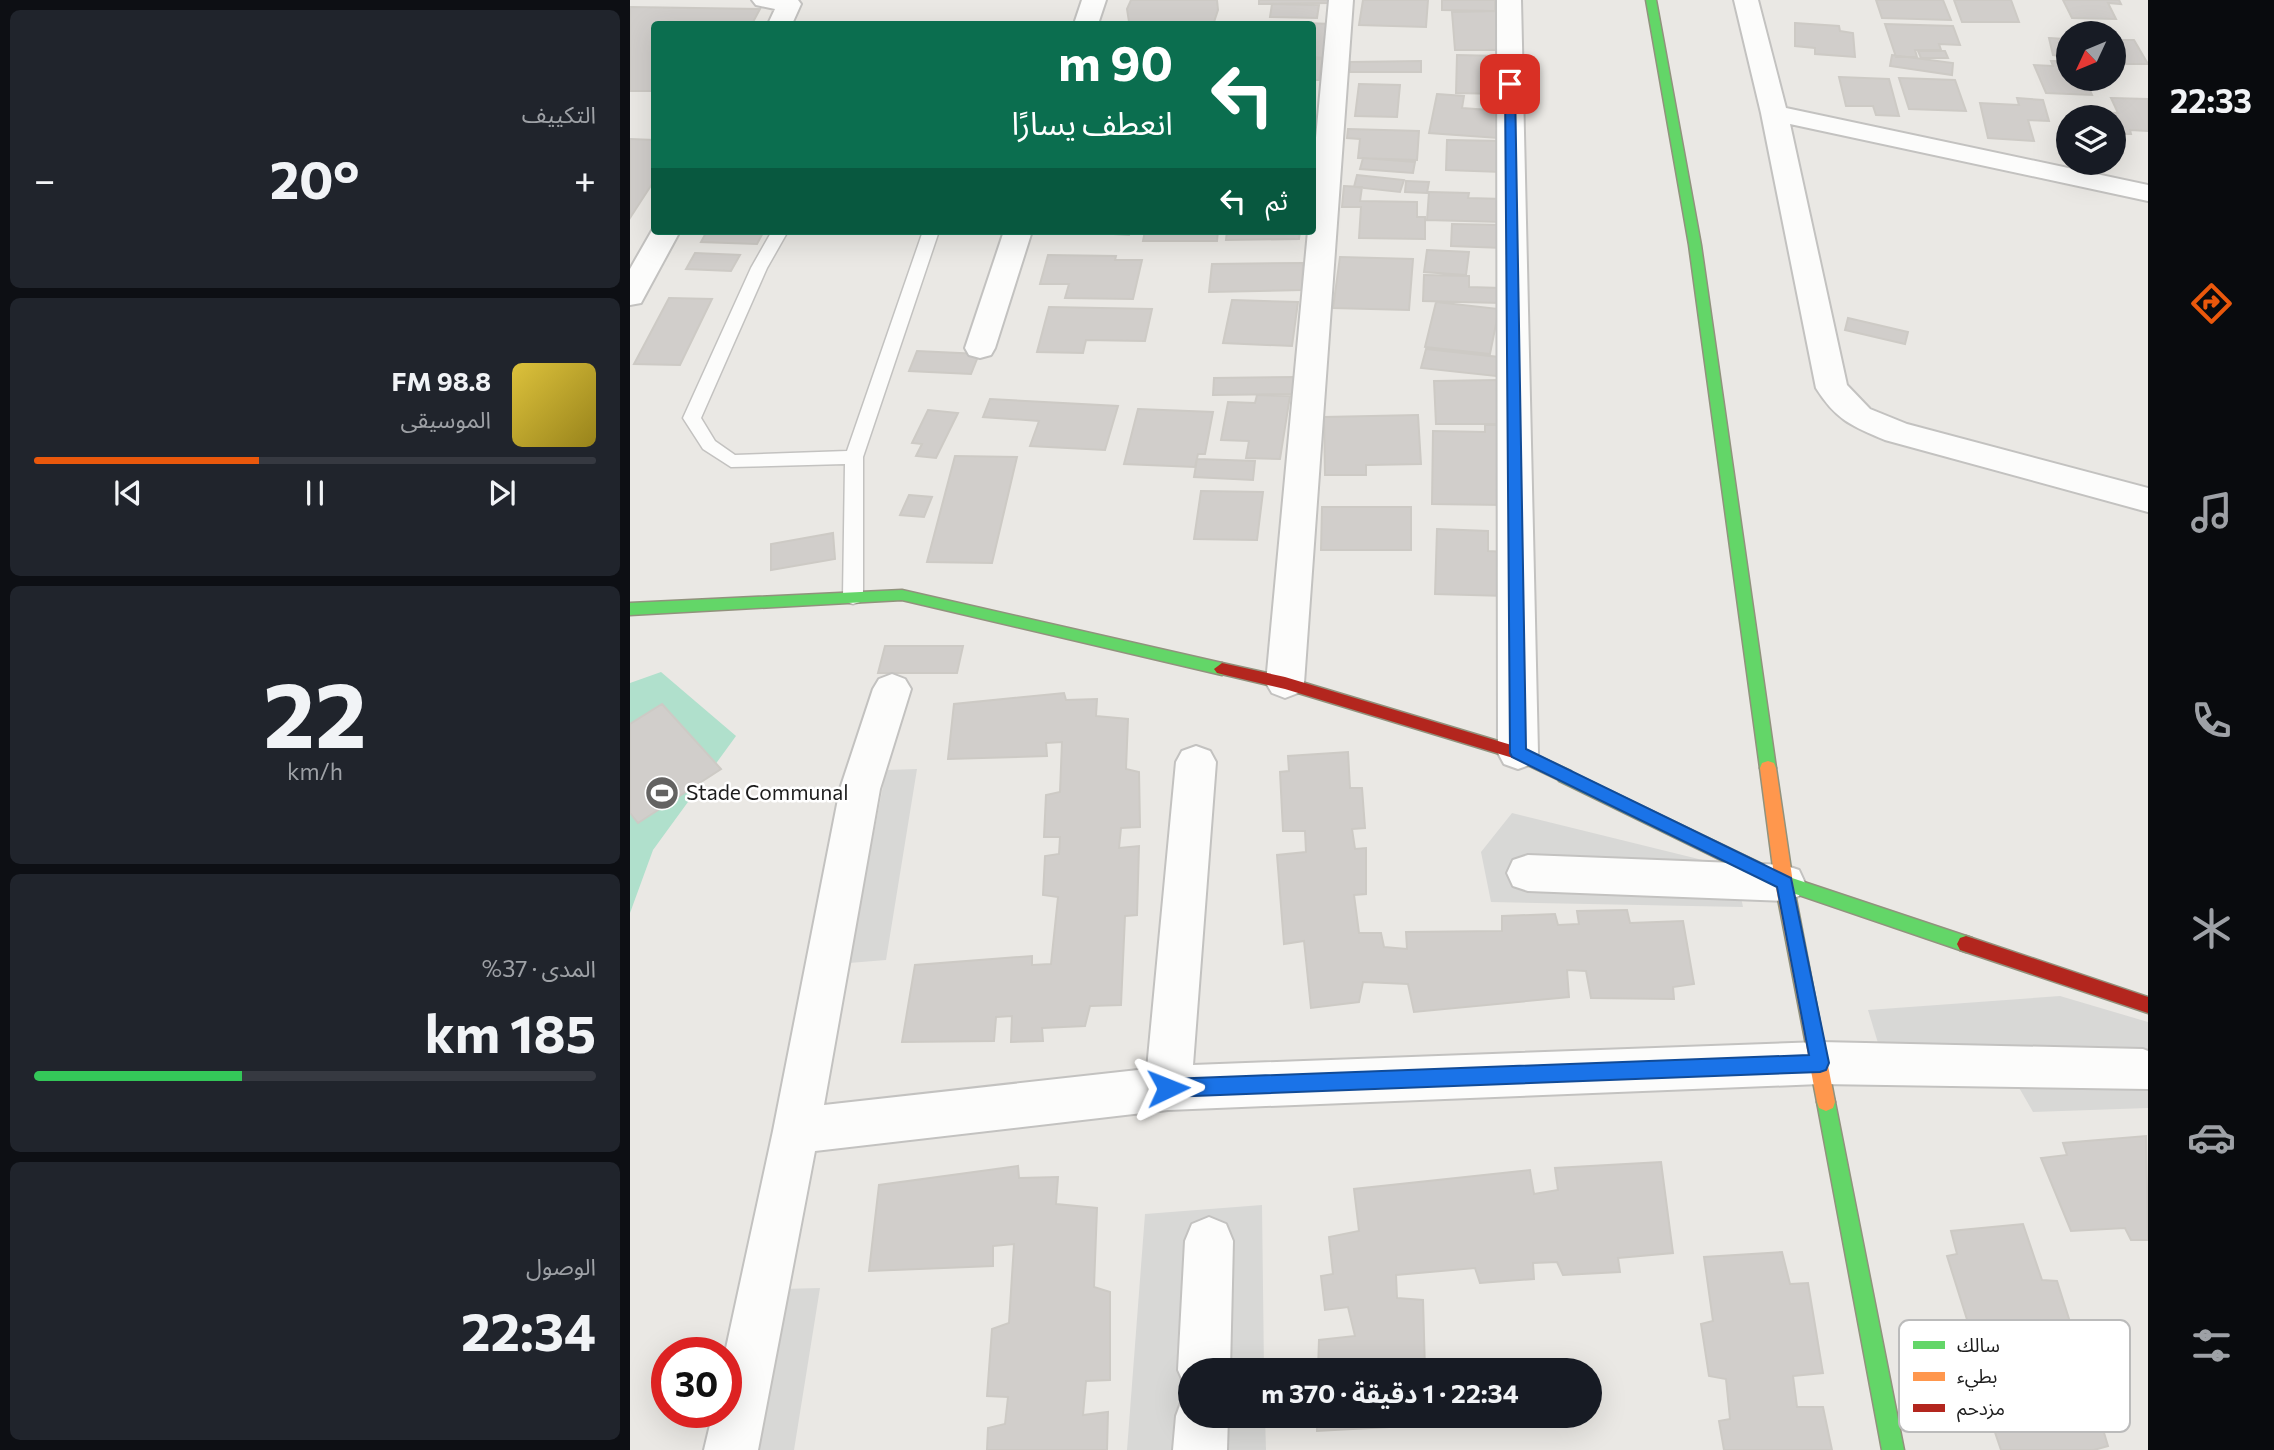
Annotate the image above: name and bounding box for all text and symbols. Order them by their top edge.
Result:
north arrow [2056,21,2126,91]
map controls [2056,21,2126,175]
text: 90 m [1058,31,1173,91]
icon: left [1197,49,1288,140]
pin [1480,54,1540,114]
icon: arrive [1491,65,1529,103]
text: 22:33 [2170,80,2252,120]
text: التكييف [522,100,596,128]
text: انعطف يسارًا [1011,102,1173,142]
button: layers [2056,105,2126,175]
text: 20° [270,146,360,210]
text: − [34,155,56,202]
text: + [574,155,596,202]
icon: left [1214,182,1252,220]
text: ثم [1266,184,1288,215]
icon: directions [2187,279,2236,328]
text: 98.8 FM [392,365,491,396]
text: الموسيقى [400,405,491,433]
icon: previous [109,474,147,512]
icon: pause [296,474,334,512]
icon: next [483,474,521,512]
icon: music [2187,488,2236,537]
text: 22 [263,655,367,767]
icon: phone [2187,696,2236,745]
text: km/h [287,757,343,785]
sports icon: Stade Communal [643,774,681,812]
place label: Stade Communal [686,779,849,804]
icon: climate [2187,904,2236,953]
text: المدى · 37% [482,954,596,982]
text: 185 km [425,1000,596,1064]
position arrow [1131,1051,1205,1125]
icon: car [2187,1113,2236,1162]
text: الوصول [526,1252,596,1280]
text: 22:34 [461,1298,596,1362]
legend [1899,1320,2130,1432]
icon: filters [2187,1321,2236,1370]
text: سالك [1957,1333,2000,1356]
speed limit sign: 30 [651,1337,742,1428]
text: بطيء [1957,1364,1997,1391]
text: 22:34 · 1 دقيقة · 370 m [1261,1377,1519,1408]
text: مزدحم [1957,1396,2005,1423]

